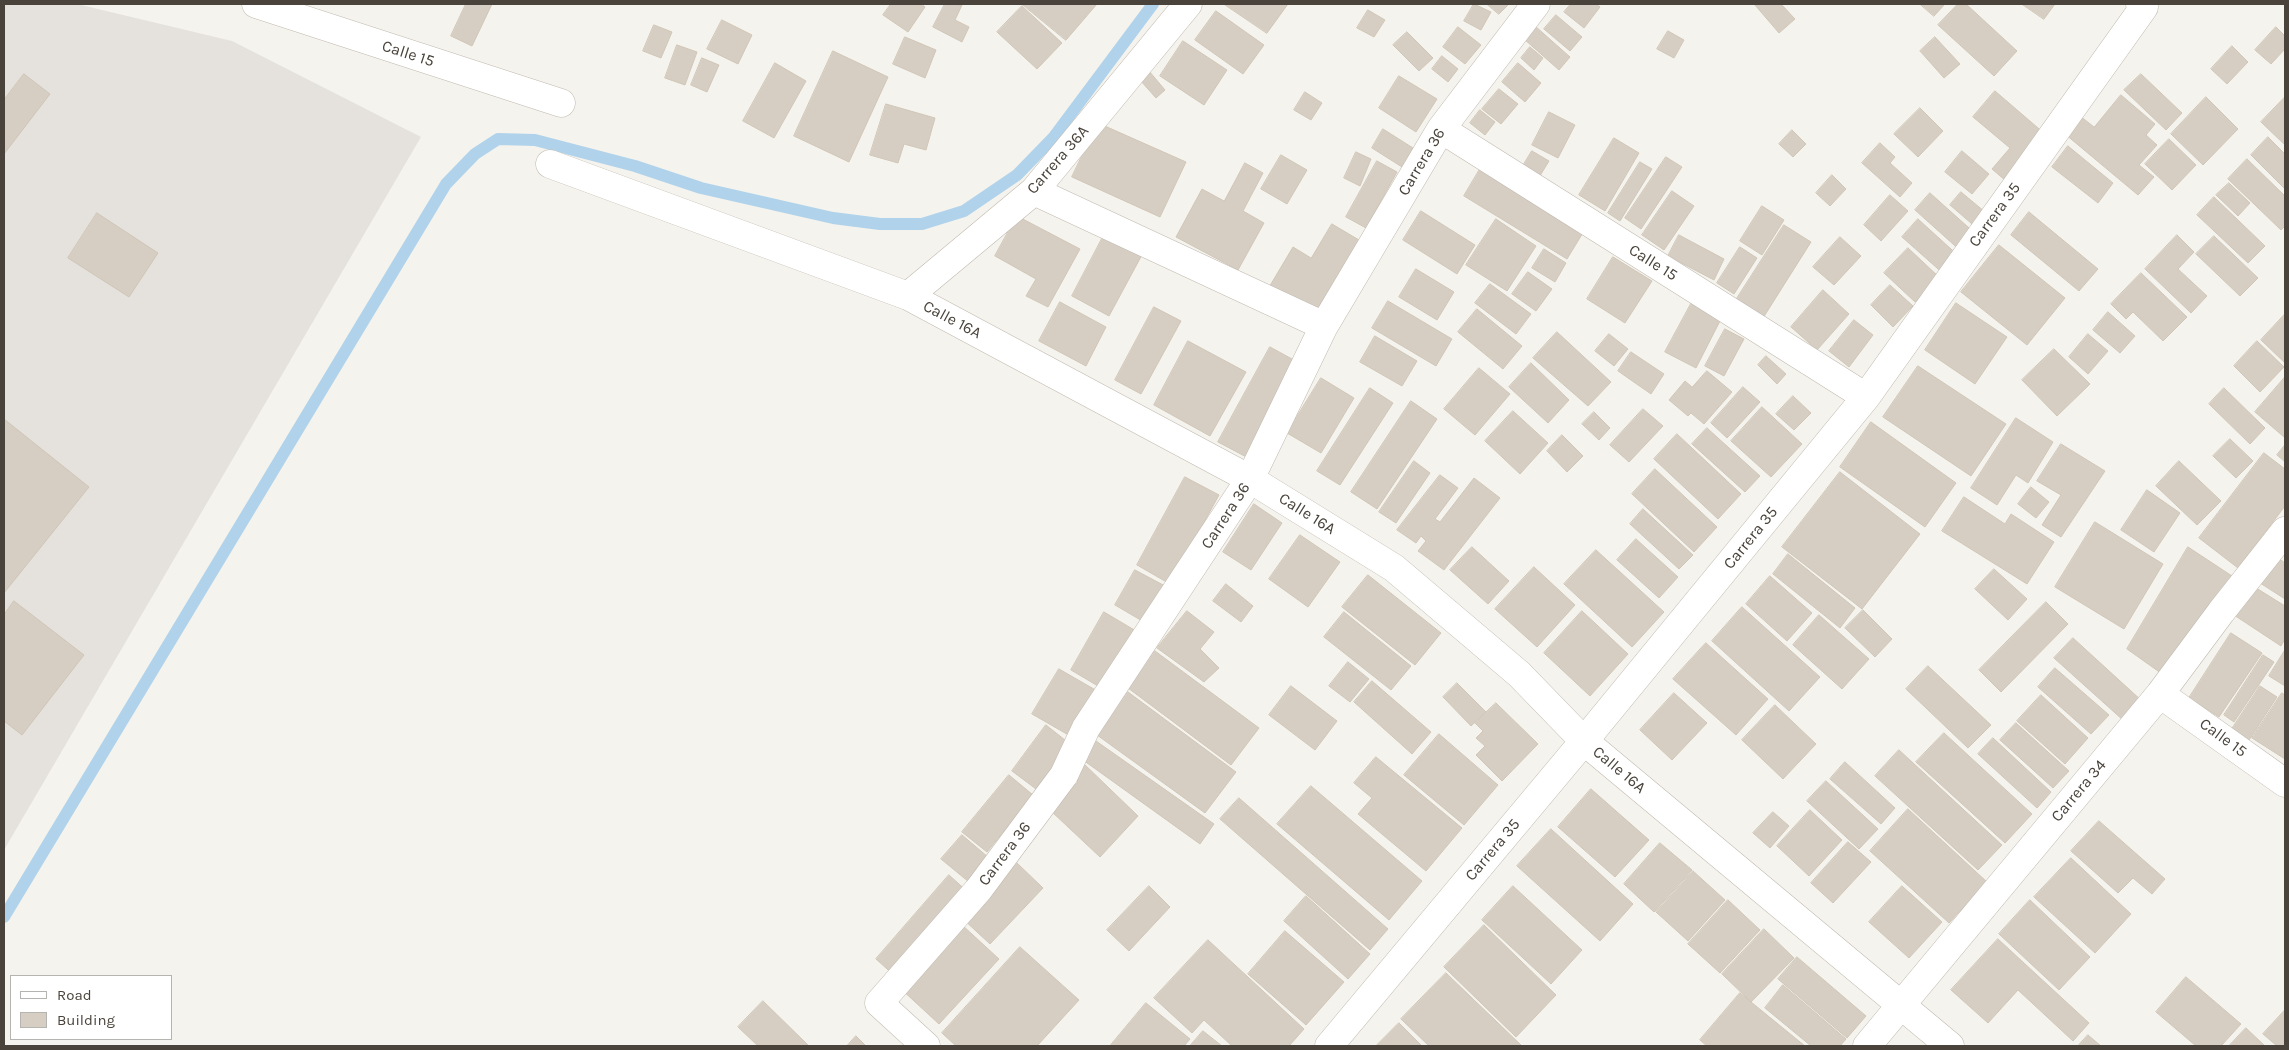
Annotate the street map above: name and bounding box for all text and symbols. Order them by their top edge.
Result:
street label: Calle 15 [379,37,437,71]
street label: Carrera 36A [1023,122,1093,198]
street label: Carrera 36 [1394,125,1450,199]
street label: Carrera 35 [1965,179,2025,251]
street label: Calle 15 [1625,241,1681,285]
street label: Calle 16A [920,297,984,343]
street label: Carrera 36 [1197,479,1255,553]
street label: Calle 16A [1275,489,1339,539]
street label: Carrera 35 [1720,503,1782,573]
street label: Calle 15 [2196,714,2250,762]
street label: Calle 16A [1589,742,1649,798]
street label: Carrera 34 [2047,756,2111,826]
street label: Carrera 35 [1461,815,1525,885]
street label: Carrera 36 [975,818,1035,890]
legend [10,975,172,1040]
text: Road [57,986,92,1004]
text: Building [57,1011,115,1029]

